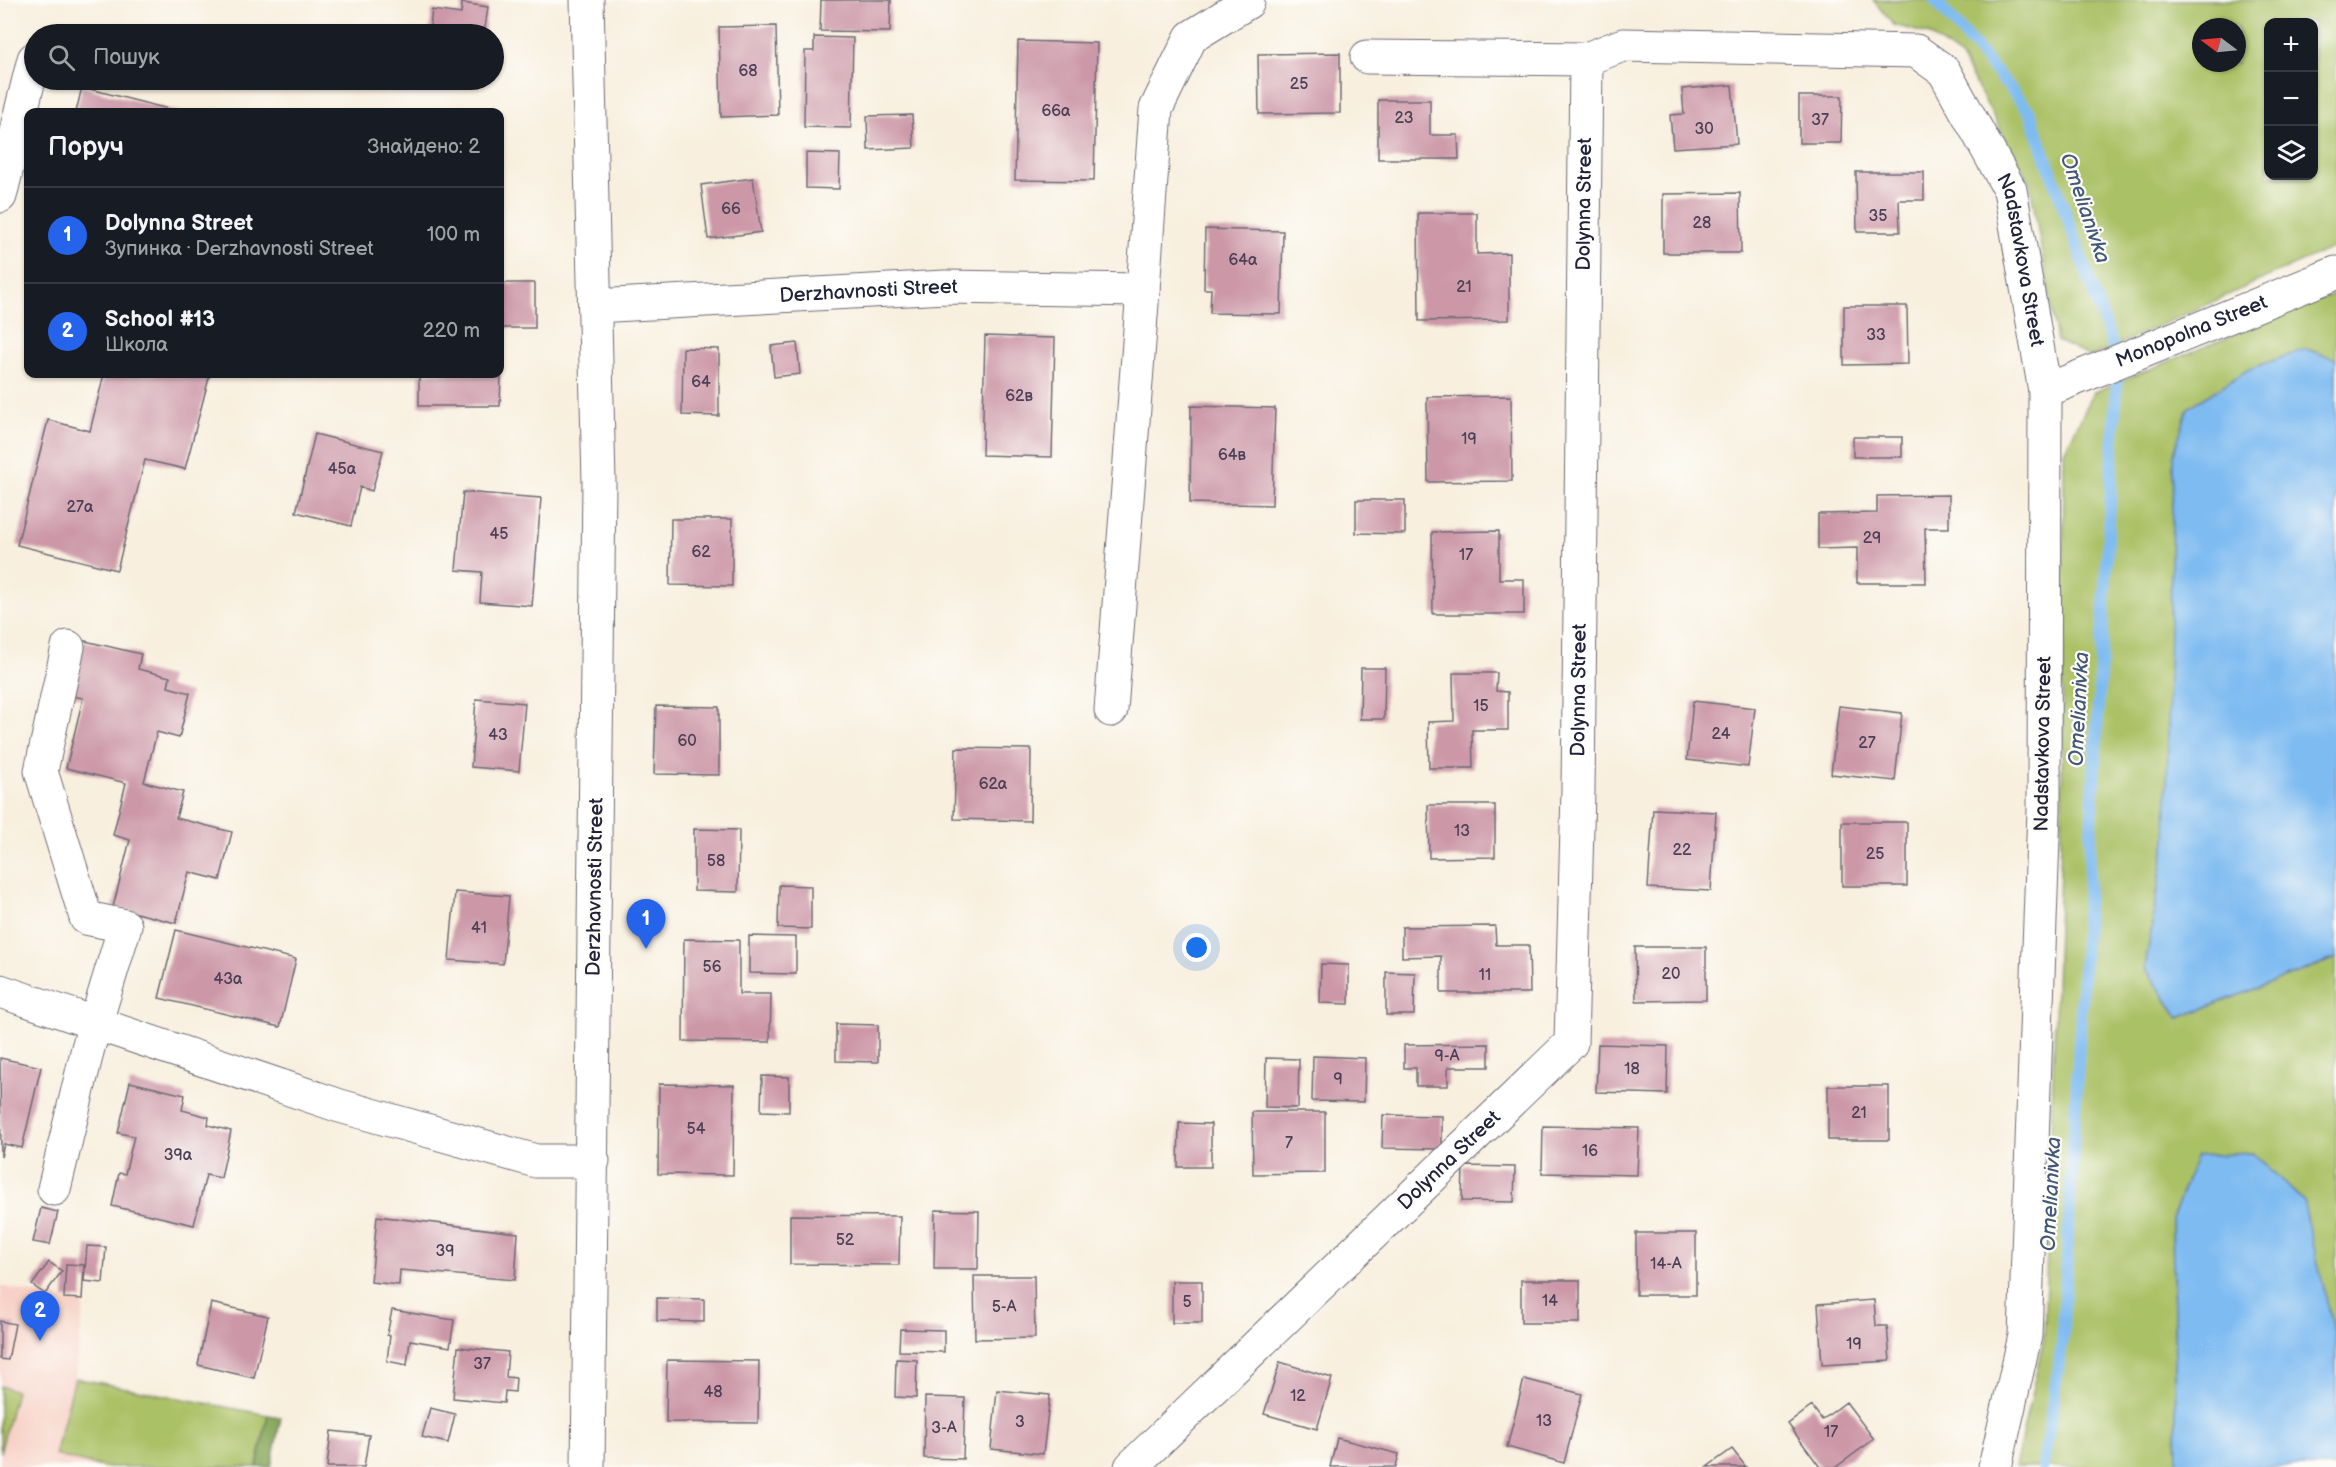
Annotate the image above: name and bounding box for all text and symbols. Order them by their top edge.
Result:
north arrow [2192,18,2246,72]
map controls [2264,18,2318,180]
button: + [2264,18,2318,72]
search box [24,24,504,90]
icon: search [45,41,78,74]
text: Пошук [93,44,160,71]
house number: 68 [738,62,758,81]
button: − [2264,72,2318,126]
house number: 25 [1290,75,1308,94]
house number: 66а [1041,102,1071,121]
house number: 23 [1395,109,1414,128]
house number: 37 [1811,111,1829,130]
house number: 30 [1694,120,1714,139]
button: layers [2264,126,2318,180]
text: Поруч [48,132,124,163]
text: Знайдено: 2 [367,135,480,159]
street label: Dolynna Street [1572,138,1597,271]
water label: Omelianivka [2054,150,2116,266]
street label: Nadstavkova Street [1991,169,2049,348]
house number: 66 [721,200,741,219]
house number: 35 [1868,207,1888,226]
text: Dolynna Street [105,210,253,237]
house number: 28 [1693,214,1711,233]
text: 1 [63,223,72,247]
text: 100 m [427,223,480,247]
text: Зупинка · Derzhavnosti Street [105,237,374,261]
house number: 64а [1229,251,1258,270]
street label: Derzhavnosti Street [779,275,958,308]
house number: 21 [1456,278,1472,297]
street label: Monopolna Street [2112,290,2271,373]
text: School #13 [105,306,215,333]
text: 2 [62,319,73,343]
text: 220 m [423,319,480,343]
house number: 33 [1866,326,1886,345]
text: Школа [105,333,168,357]
house number: 64 [691,373,711,392]
house number: 62в [1005,387,1033,406]
house number: 19 [1461,430,1477,449]
house number: 64в [1218,446,1247,465]
house number: 45а [328,460,357,479]
house number: 27а [67,498,94,517]
house number: 45 [490,525,508,544]
house number: 29 [1863,529,1881,548]
house number: 62 [691,543,711,562]
house number: 17 [1459,546,1473,565]
street label: Dolynna Street [1566,623,1592,757]
water label: Omelianivka [2064,651,2094,767]
street label: Nadstavkova Street [2029,656,2057,832]
house number: 15 [1473,697,1489,716]
house number: 24 [1712,725,1731,744]
house number: 43 [488,726,508,745]
house number: 60 [677,732,697,751]
house number: 27 [1858,734,1876,753]
house number: 62а [979,775,1008,794]
street label: Derzhavnosti Street [581,798,609,976]
house number: 13 [1454,822,1470,841]
house number: 22 [1673,841,1692,860]
house number: 25 [1866,845,1884,864]
house number: 58 [707,852,725,871]
pin: 1 [626,900,666,949]
house number: 41 [471,919,487,938]
your location [1182,933,1211,962]
house number: 56 [703,958,722,977]
house number: 20 [1662,965,1680,984]
house number: 11 [1479,966,1491,985]
house number: 43а [213,970,243,989]
house number: 9-А [1435,1047,1460,1066]
house number: 18 [1624,1060,1640,1079]
house number: 9 [1333,1070,1343,1089]
house number: 21 [1851,1104,1867,1123]
street label: Dolynna Street [1393,1105,1506,1215]
house number: 54 [687,1120,706,1139]
house number: 7 [1285,1134,1293,1153]
water label: Omelianivka [2036,1136,2066,1252]
house number: 16 [1582,1142,1598,1161]
house number: 39а [164,1146,193,1165]
house number: 52 [836,1231,855,1250]
house number: 39 [435,1242,455,1261]
house number: 14-А [1650,1255,1682,1274]
pin: 2 [20,1292,60,1341]
house number: 14 [1542,1292,1558,1311]
house number: 5 [1182,1293,1192,1312]
house number: 5-А [992,1298,1017,1317]
house number: 19 [1846,1335,1862,1354]
house number: 37 [473,1355,491,1374]
house number: 48 [703,1383,723,1402]
house number: 12 [1290,1387,1306,1406]
house number: 13 [1536,1412,1552,1431]
house number: 3 [1015,1413,1025,1432]
house number: 3-А [931,1419,957,1438]
house number: 17 [1824,1423,1838,1442]

